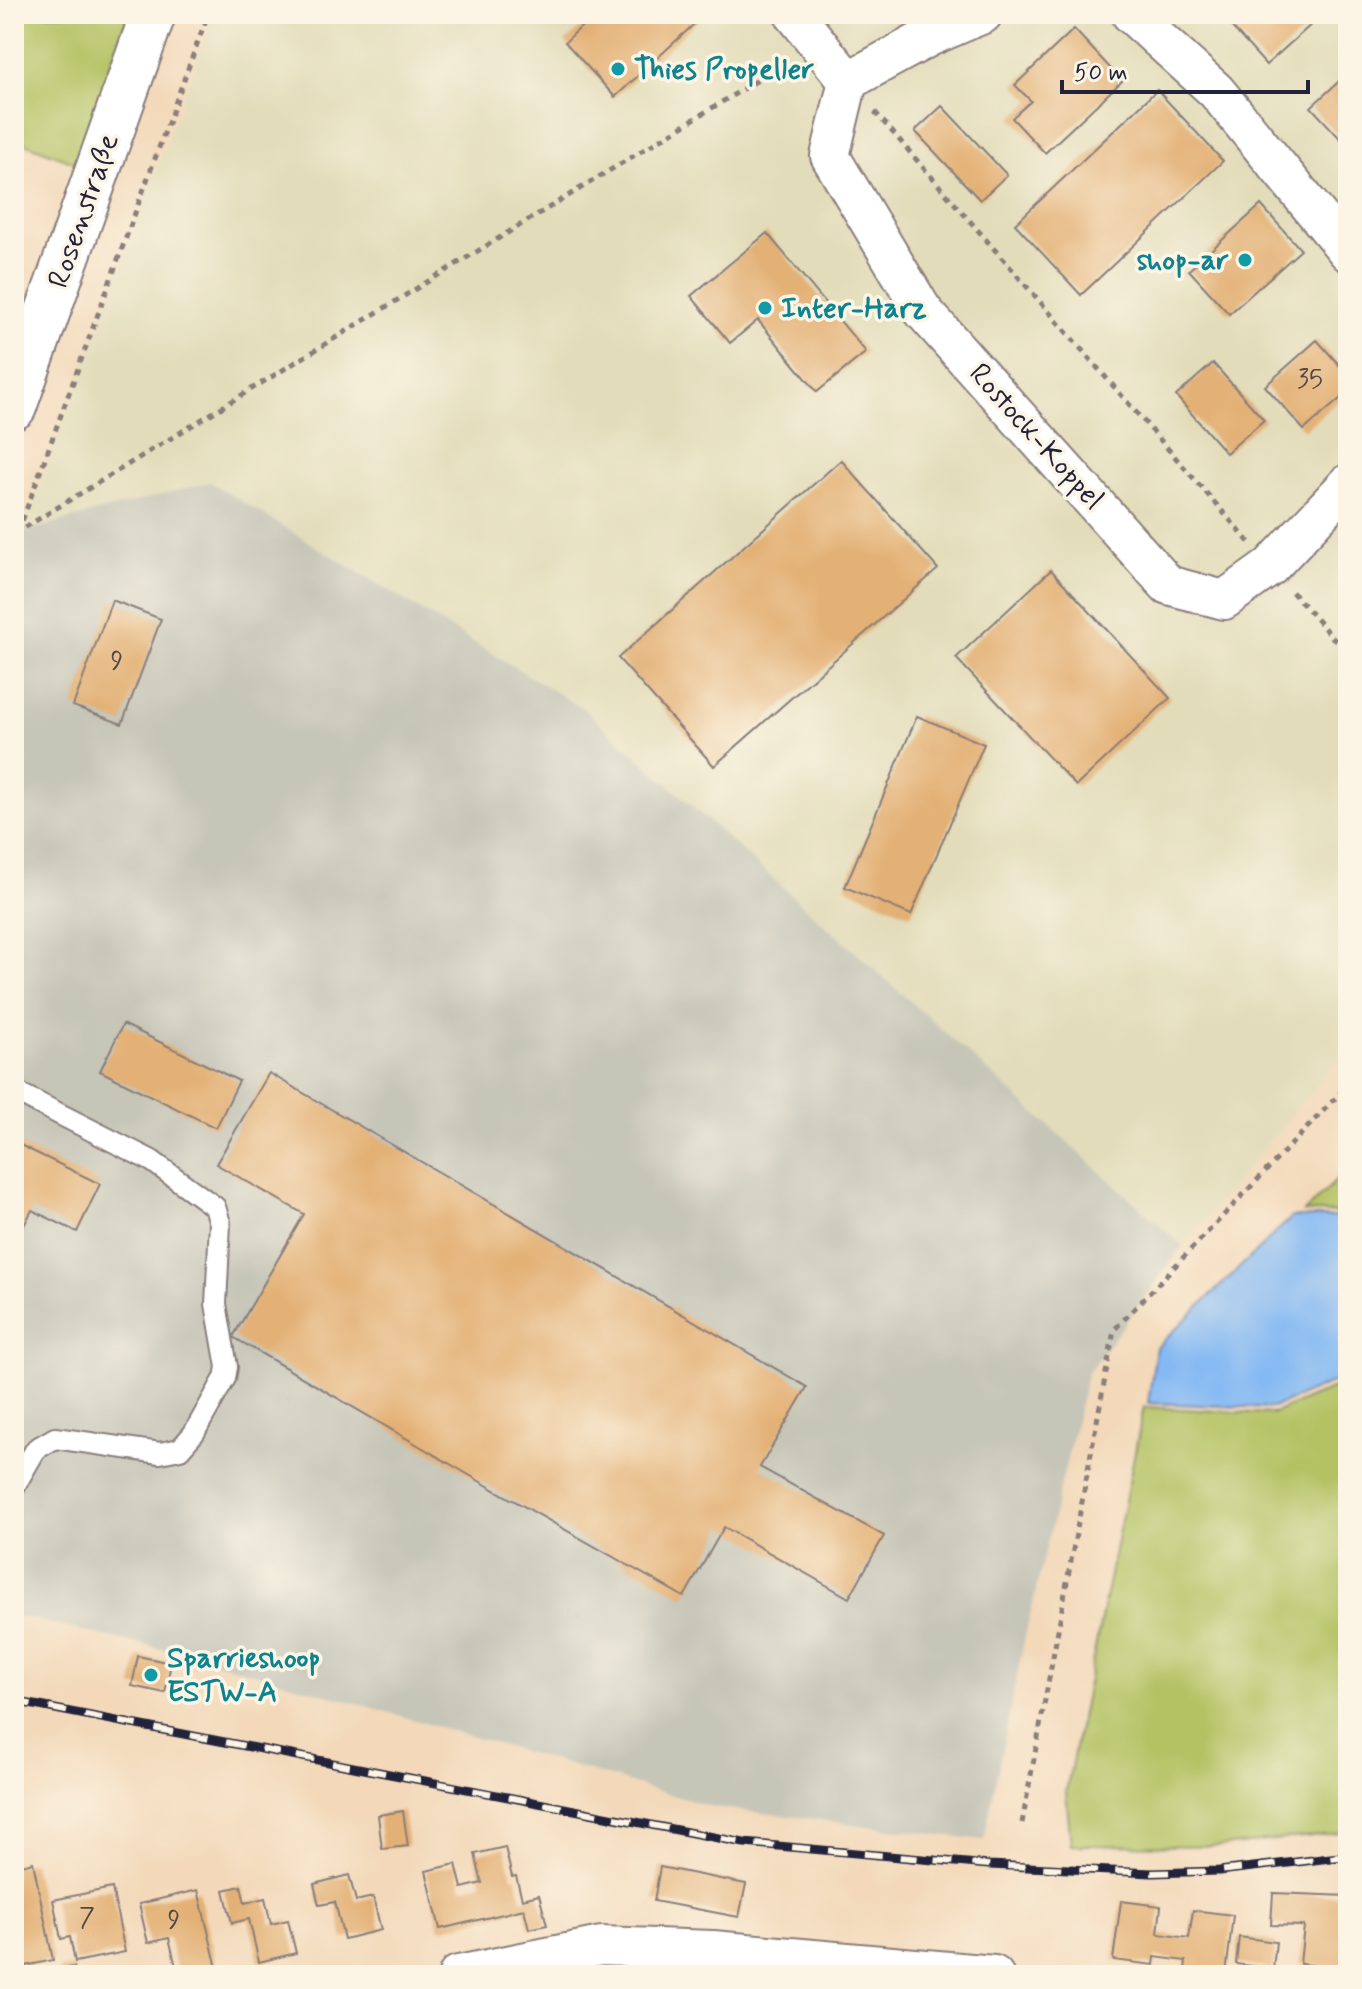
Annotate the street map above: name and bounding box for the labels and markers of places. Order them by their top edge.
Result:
place label: Thies Propeller [634,50,814,89]
marker: Thies Propeller [609,60,627,78]
place label: shop-ar [1136,241,1229,280]
marker: shop-ar [1236,251,1254,269]
place label: Inter-Harz [781,289,927,328]
marker: Inter-Harz [756,299,774,317]
place label: Sparrieshoop ESTW-A [167,1639,320,1712]
marker: Sparrieshoop ESTW-A [142,1666,160,1684]

